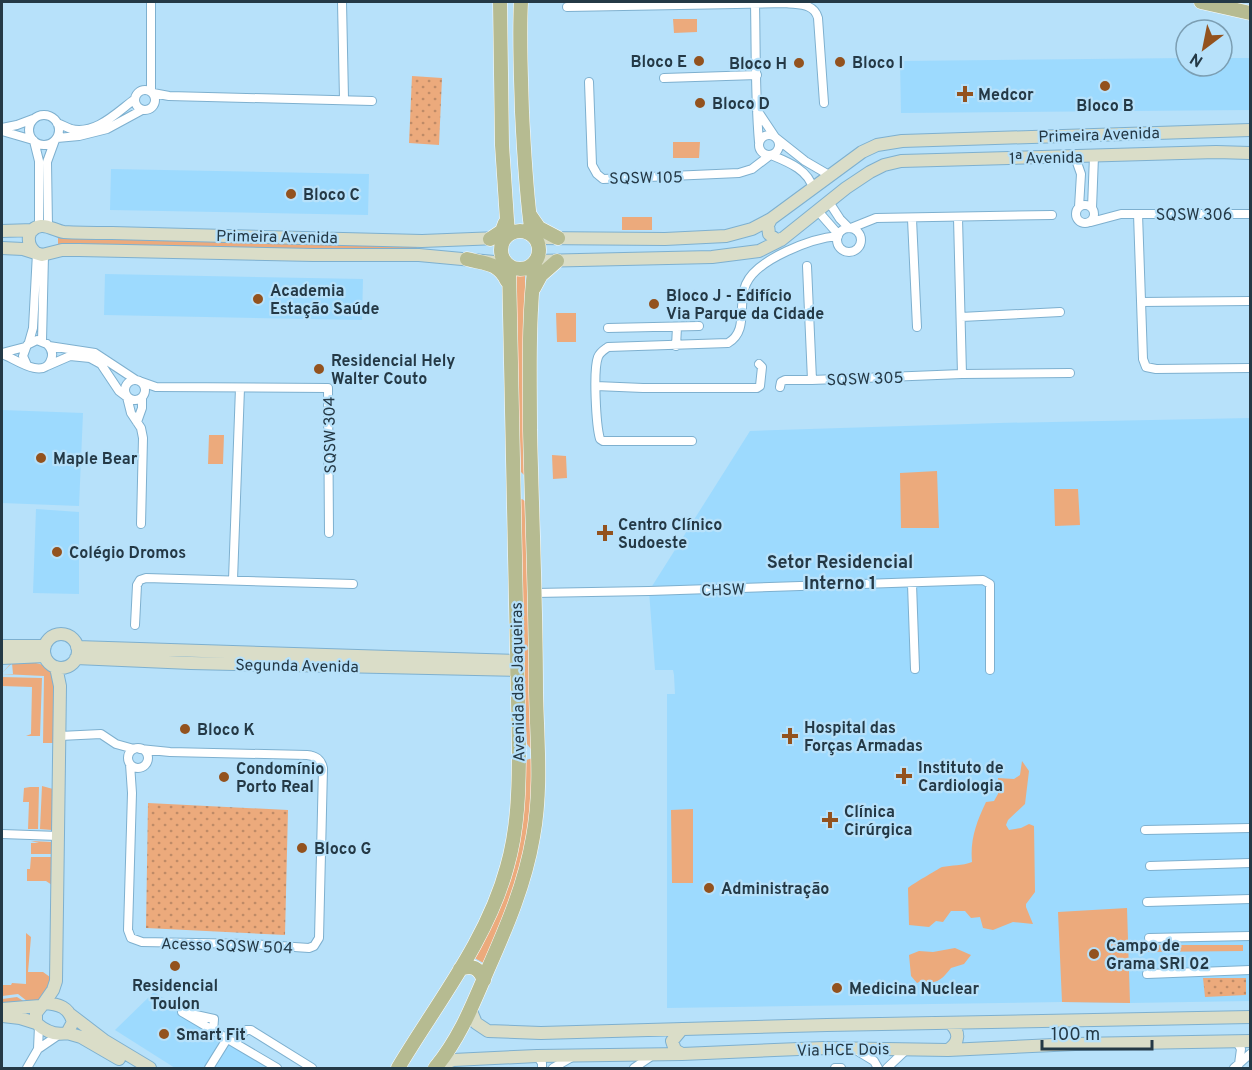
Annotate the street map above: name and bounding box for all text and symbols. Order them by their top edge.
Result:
north arrow [1174,18,1234,78]
text: N [1187,47,1207,71]
place label: Bloco E [630,53,687,73]
marker: Bloco E [692,54,706,68]
place label: Bloco I [852,54,903,74]
place label: Bloco H [729,55,787,75]
marker: Bloco I [833,55,847,69]
marker: Bloco H [792,56,806,70]
marker: Bloco B [1098,79,1112,93]
marker: Medcor [956,85,974,103]
place label: Medcor [978,86,1034,106]
place label: Bloco D [712,95,770,115]
marker: Bloco D [693,96,707,110]
place label: Bloco B [1076,97,1134,117]
street label: Primeira Avenida [1038,124,1160,148]
street label: 1ª Avenida [1009,148,1083,170]
street label: SQSW 105 [609,168,683,190]
place label: Bloco C [303,186,360,206]
marker: Bloco C [284,187,298,201]
street label: SQSW 306 [1156,206,1232,226]
street label: Primeira Avenida [216,227,338,249]
place label: Academia Estação Saúde [270,282,380,320]
place label: Bloco J - Edifício Via Parque da Cidade [666,287,824,325]
marker: Academia Estação Saúde [251,292,265,306]
marker: Bloco J - Edifício Via Parque da Cidade [647,297,661,311]
place label: Residencial Hely Walter Couto [331,352,455,390]
marker: Residencial Hely Walter Couto [312,362,326,376]
street label: SQSW 305 [826,369,904,391]
street label: SQSW 304 [320,396,342,474]
place label: Maple Bear [53,450,138,470]
marker: Maple Bear [34,451,48,465]
place label: Centro Clínico Sudoeste [618,516,722,554]
marker: Centro Clínico Sudoeste [596,524,614,542]
place label: Colégio Dromos [69,544,186,564]
marker: Colégio Dromos [50,545,64,559]
district label: Setor Residencial Interno 1 [767,552,913,596]
street label: CHSW [701,580,745,602]
street label: Avenida das Jaqueiras [508,602,530,762]
street label: Segunda Avenida [235,656,359,678]
place label: Hospital das Forças Armadas [804,719,923,757]
place label: Bloco K [197,721,255,741]
marker: Bloco K [178,722,192,736]
marker: Hospital das Forças Armadas [781,727,799,745]
place label: Instituto de Cardiologia [918,759,1004,797]
place label: Condomínio Porto Real [236,760,324,798]
marker: Instituto de Cardiologia [895,767,913,785]
marker: Condomínio Porto Real [217,770,231,784]
place label: Clínica Cirúrgica [844,803,912,841]
marker: Clínica Cirúrgica [821,811,839,829]
place label: Bloco G [314,840,371,860]
marker: Bloco G [295,841,309,855]
place label: Administração [721,880,829,900]
marker: Administração [702,881,716,895]
street label: Acesso SQSW 504 [160,935,293,959]
place label: Campo de Grama SRI 02 [1106,937,1209,975]
marker: Campo de Grama SRI 02 [1087,947,1101,961]
marker: Residencial Toulon [168,959,182,973]
place label: Residencial Toulon [132,977,218,1015]
place label: Medicina Nuclear [849,980,979,1000]
marker: Medicina Nuclear [830,981,844,995]
scale bar [1042,1013,1152,1051]
text: 100 m [1051,1024,1100,1047]
place label: Smart Fit [176,1026,246,1046]
marker: Smart Fit [157,1027,171,1041]
street label: Via HCE Dois [797,1040,890,1062]

